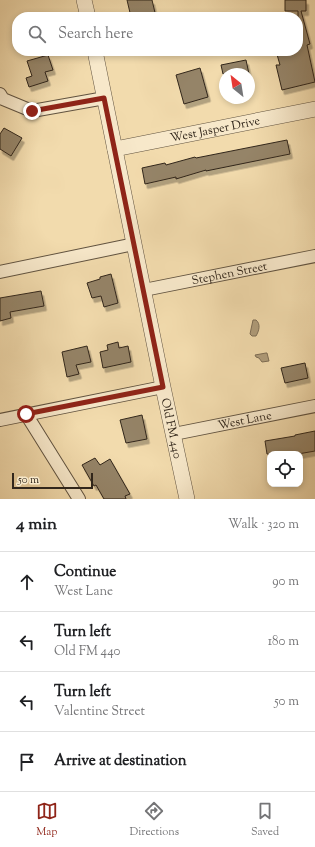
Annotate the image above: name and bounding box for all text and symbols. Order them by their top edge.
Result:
search box [12,12,303,56]
icon: search [26,23,48,45]
text: Search here [58,24,133,45]
north arrow [219,68,255,104]
route end [23,102,41,120]
street label: West Jasper Drive [169,112,262,148]
street label: Stephen Street [190,258,269,290]
street label: Old FM 440 [156,397,186,460]
route start [17,405,35,423]
street label: West Lane [216,407,274,435]
map controls [267,451,303,487]
button: locate [267,451,303,487]
scale bar [12,471,93,490]
text: 50 m [18,472,39,488]
text: 4 min [16,513,57,537]
text: Walk · 320 m [228,516,299,534]
text: Continue [54,562,116,583]
icon: ahead [16,571,38,593]
text: 90 m [272,573,299,591]
text: West Lane [54,583,113,601]
text: Turn left [54,622,111,643]
icon: left [16,631,38,653]
text: 180 m [268,633,299,651]
text: Old FM 440 [54,643,120,661]
text: Turn left [54,682,111,703]
icon: left [16,691,38,713]
text: 50 m [274,693,299,711]
text: Valentine Street [54,703,145,721]
icon: arrive [16,751,38,773]
text: Arrive at destination [54,751,187,772]
tab: Map [36,800,58,840]
tab: Directions [130,800,179,840]
tab: Saved [251,800,279,840]

